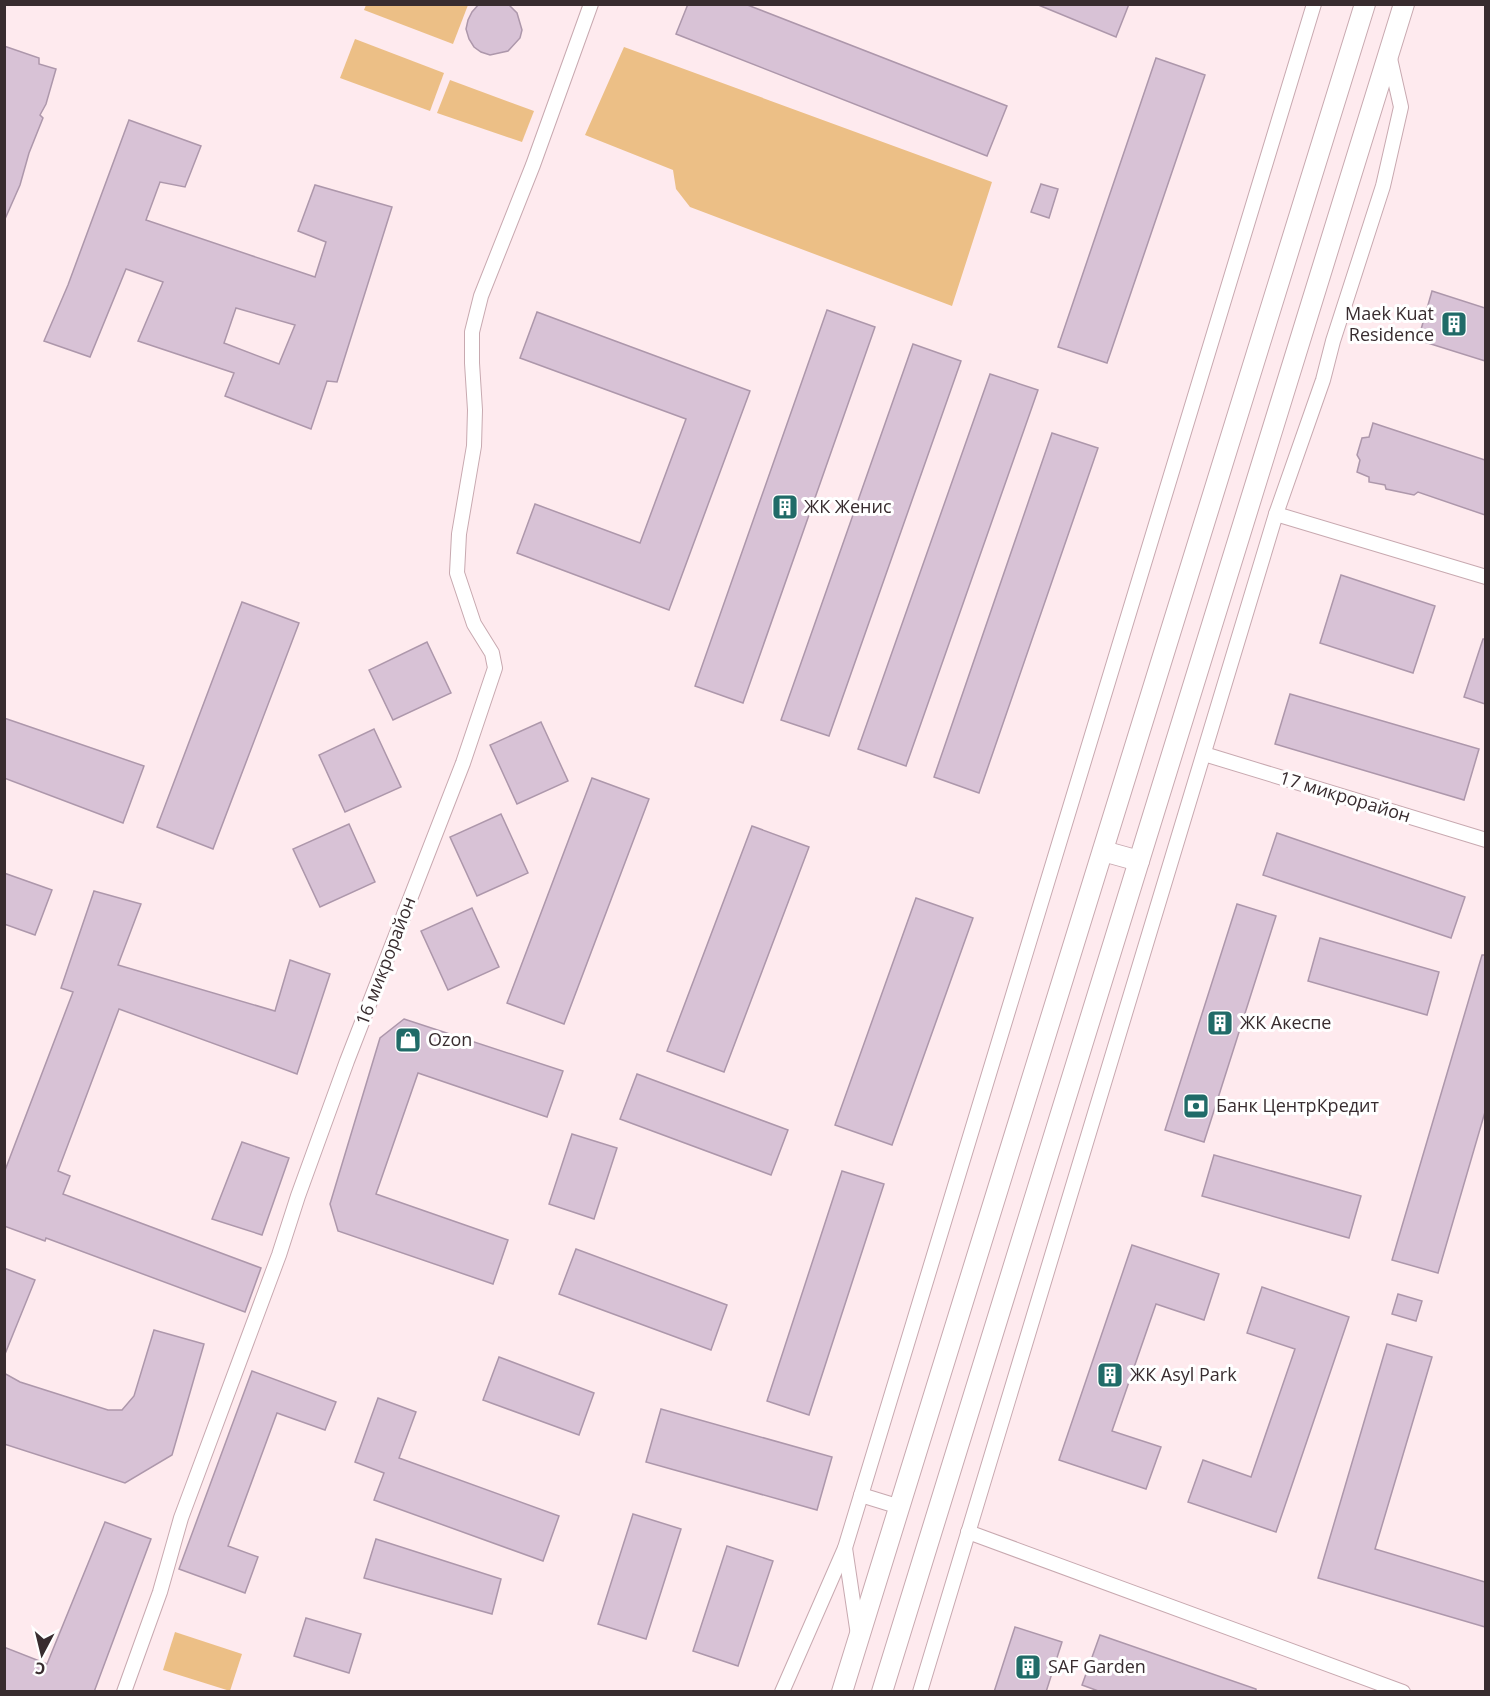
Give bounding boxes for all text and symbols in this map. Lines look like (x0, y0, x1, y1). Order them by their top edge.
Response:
place label: Maek Kuat Residence (1345, 301, 1434, 346)
building icon: Maek Kuat Residence (1439, 309, 1469, 339)
building icon: ЖК Женис (770, 492, 800, 522)
place label: ЖК Женис (804, 494, 892, 518)
street label: 17 микрорайон (1277, 765, 1414, 827)
street label: 16 микрорайон (350, 893, 421, 1028)
building icon: ЖК Акеспе (1205, 1008, 1235, 1038)
place label: ЖК Акеспе (1240, 1010, 1331, 1034)
shop icon: Ozon (393, 1025, 423, 1055)
place label: Ozon (428, 1027, 472, 1051)
bank icon: Банк ЦентрКредит (1181, 1091, 1211, 1121)
place label: Банк ЦентрКредит (1216, 1093, 1380, 1117)
building icon: ЖК Asyl Park (1095, 1360, 1125, 1390)
place label: ЖК Asyl Park (1130, 1362, 1237, 1386)
north arrow (12, 1624, 72, 1684)
building icon: SAF Garden (1013, 1652, 1043, 1682)
place label: SAF Garden (1048, 1654, 1146, 1678)
text: С (34, 1657, 47, 1680)

